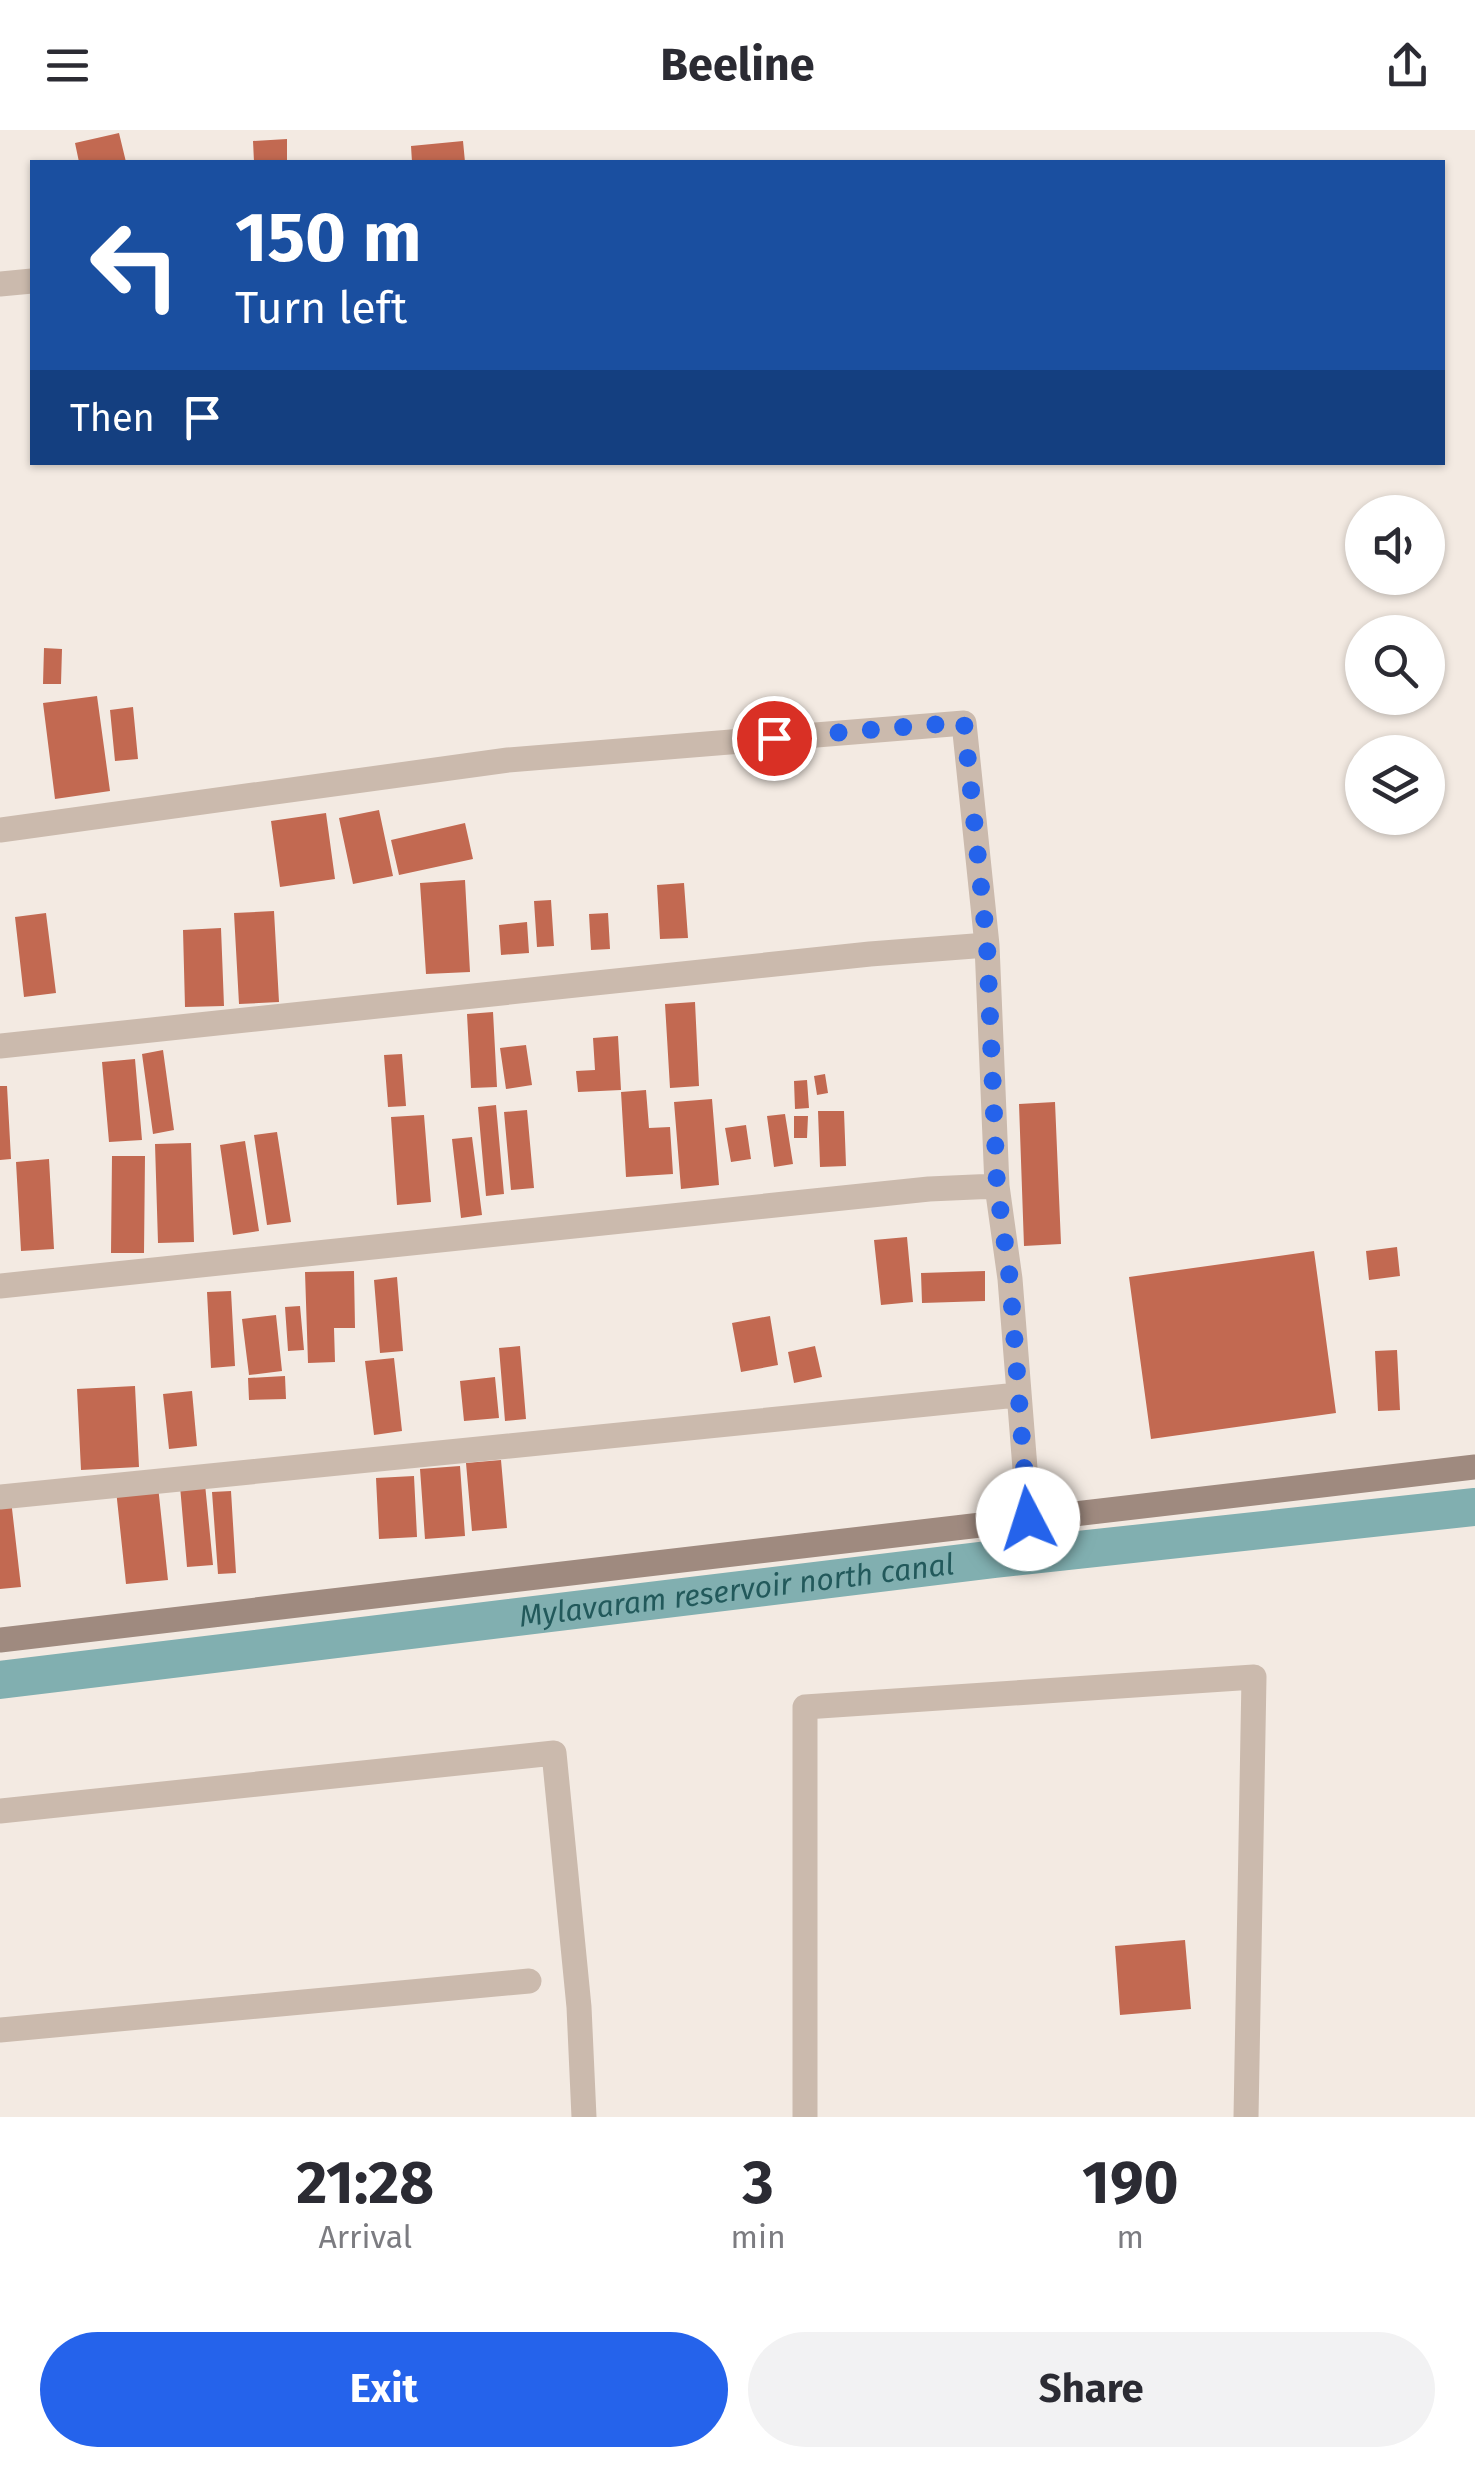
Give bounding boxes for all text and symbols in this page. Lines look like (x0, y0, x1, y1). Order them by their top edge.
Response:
icon: menu (40, 38, 95, 93)
text: Beeline (660, 38, 815, 92)
icon: share (1380, 38, 1435, 93)
text: 150 m (235, 196, 422, 280)
icon: left (70, 200, 200, 330)
text: Turn left (235, 281, 407, 335)
icon: arrive (175, 390, 230, 445)
text: Then (70, 395, 155, 441)
map controls (1345, 495, 1445, 835)
button: sound (1345, 495, 1445, 595)
button: search (1345, 615, 1445, 715)
pin (732, 696, 817, 781)
icon: arrive (747, 711, 802, 766)
button: layers (1345, 735, 1445, 835)
position arrow (976, 1467, 1080, 1571)
water label: Mylavaram reservoir north canal (517, 1546, 956, 1635)
text: 21:28 (296, 2147, 434, 2219)
text: 3 (743, 2147, 774, 2219)
text: 190 (1082, 2147, 1179, 2219)
text: Arrival (318, 2218, 412, 2256)
text: min (731, 2218, 786, 2256)
text: m (1117, 2218, 1144, 2256)
button: Exit (40, 2332, 728, 2447)
button: Share (748, 2332, 1435, 2447)

